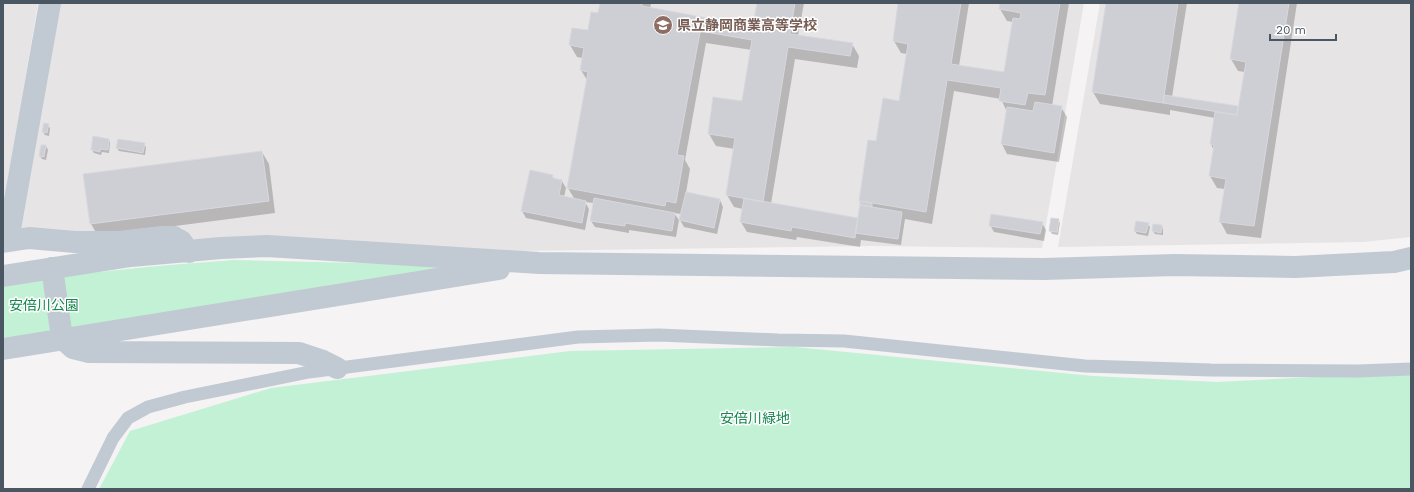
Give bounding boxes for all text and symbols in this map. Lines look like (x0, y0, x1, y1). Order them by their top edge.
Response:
school or university icon: 県立静岡商業高等学校 (652, 14, 674, 36)
scale bar (1270, 16, 1336, 42)
place label: 県立静岡商業高等学校 (677, 17, 817, 33)
text: 20 m (1276, 23, 1306, 37)
park label: 安倍川公園 (9, 297, 79, 313)
park label: 安倍川緑地 (720, 410, 790, 426)

